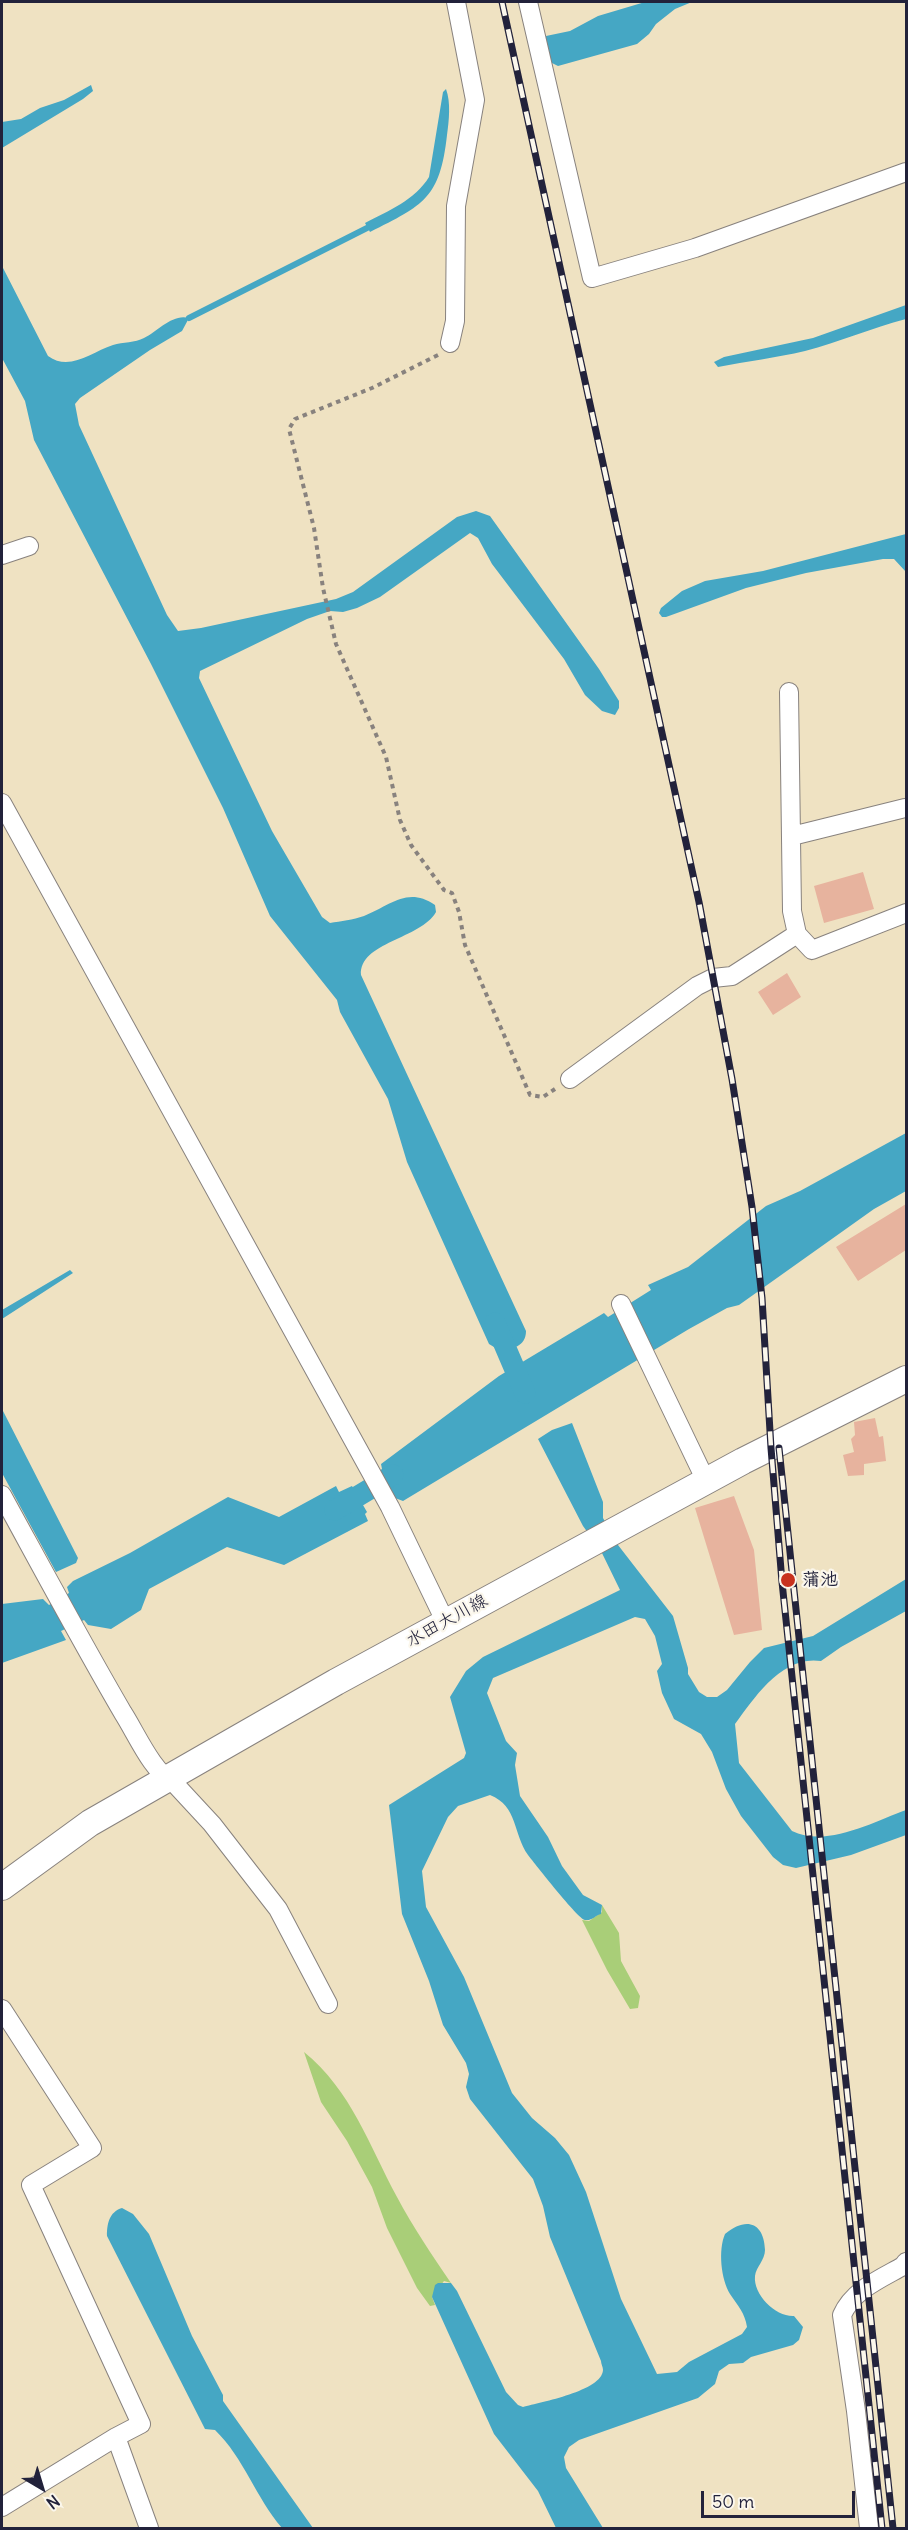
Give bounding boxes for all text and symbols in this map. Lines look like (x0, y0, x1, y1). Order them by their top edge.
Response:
place label: 蒲池 (802, 1569, 838, 1591)
marker: 蒲池 (779, 1571, 797, 1589)
street label: 水田大川線 (402, 1590, 492, 1652)
north arrow (12, 2458, 72, 2518)
scale bar (704, 2479, 858, 2517)
text: 50 m (712, 2490, 754, 2513)
text: N (43, 2491, 64, 2513)

